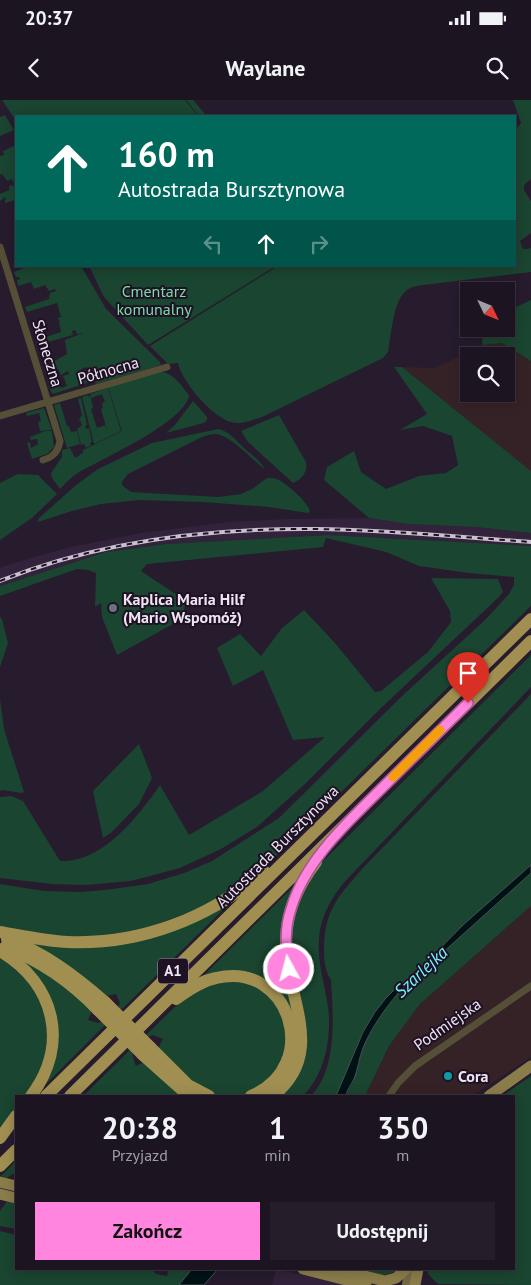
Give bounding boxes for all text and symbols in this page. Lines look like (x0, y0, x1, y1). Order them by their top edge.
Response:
text: 20:37 (25, 6, 73, 30)
icon: back (20, 54, 48, 82)
text: Waylane (226, 54, 305, 82)
icon: search (483, 54, 511, 82)
text: 160 m (118, 131, 215, 177)
icon: ahead (35, 135, 100, 200)
text: Autostrada Bursztynowa (118, 175, 345, 203)
icon: left (199, 230, 227, 258)
icon: ahead (252, 230, 280, 258)
icon: right (305, 230, 333, 258)
park label: Cmentarz komunalny (116, 281, 192, 319)
north arrow (460, 282, 515, 338)
map controls (460, 282, 515, 402)
street label: Słoneczna (28, 317, 68, 389)
button: search (460, 347, 515, 402)
street label: Północna (75, 352, 141, 388)
place label: Kaplica Maria Hilf (Mario Wspomóż) (123, 589, 245, 627)
marker: Kaplica Maria Hilf (Mario Wspomóż) (107, 602, 119, 614)
pin (447, 652, 489, 703)
icon: arrive (454, 659, 482, 687)
street label: Autostrada Bursztynowa (212, 781, 342, 911)
water label: Szarlejka (389, 941, 453, 1002)
position arrow (262, 942, 314, 994)
road number: A1 (158, 958, 188, 984)
street label: Podmiejska (409, 994, 485, 1054)
place label: Cora (458, 1066, 489, 1086)
marker: Cora (442, 1070, 454, 1082)
text: 20:38 (102, 1108, 178, 1147)
text: 1 (269, 1108, 286, 1147)
text: 350 (377, 1108, 428, 1147)
text: Przyjazd (112, 1145, 168, 1165)
text: min (265, 1145, 291, 1165)
text: m (396, 1145, 409, 1165)
button: Zakończ (35, 1202, 260, 1260)
button: Udostępnij (270, 1202, 495, 1260)

